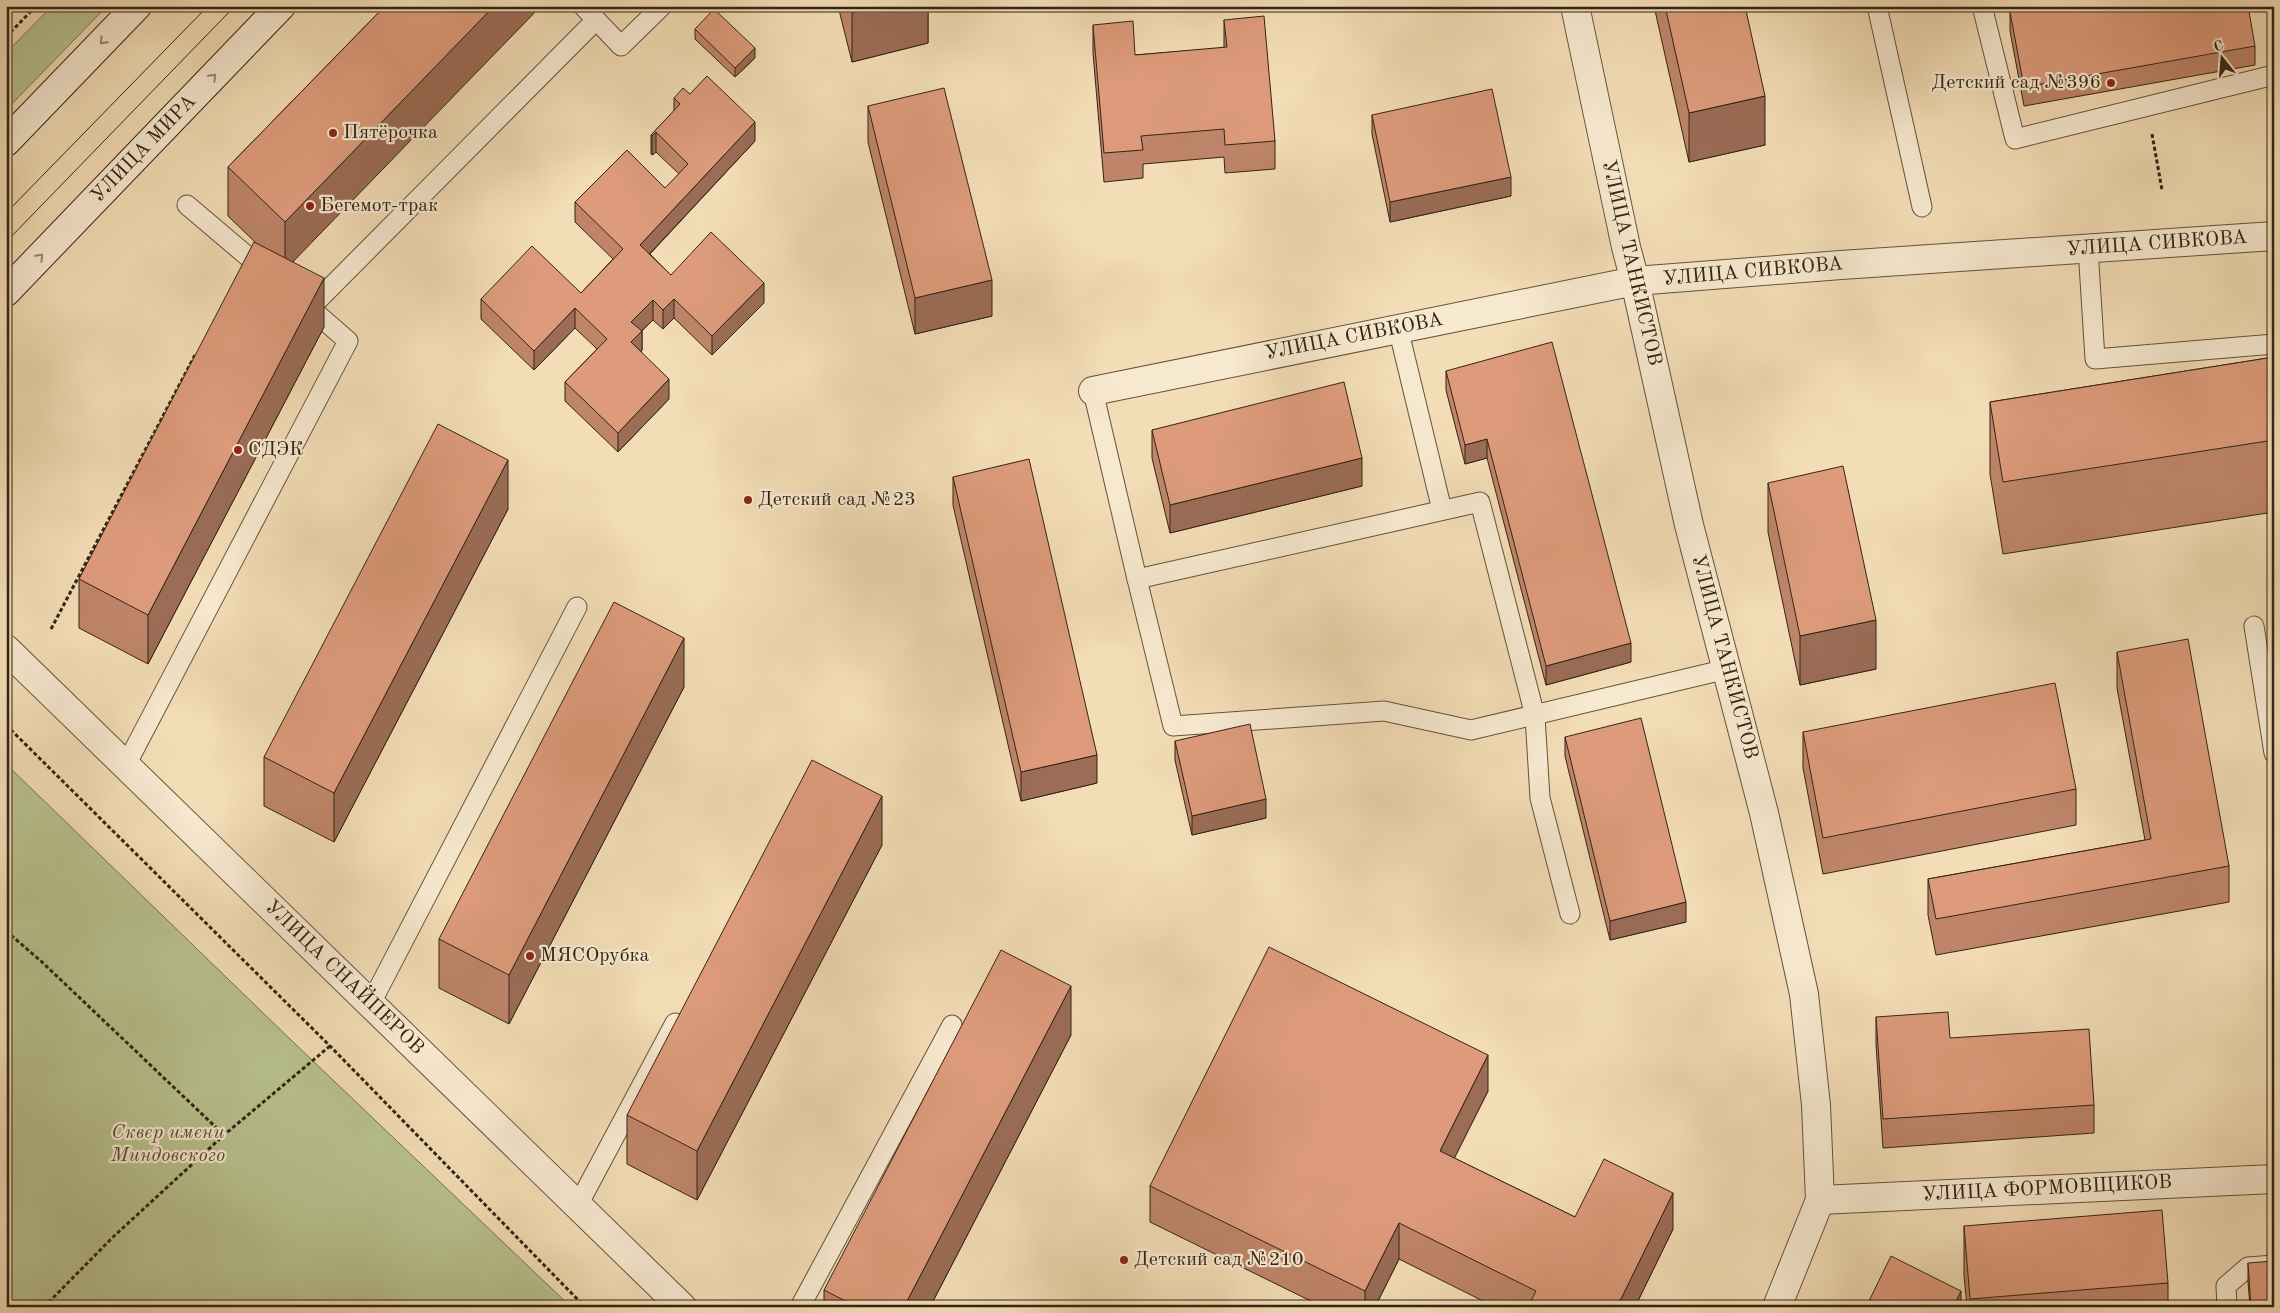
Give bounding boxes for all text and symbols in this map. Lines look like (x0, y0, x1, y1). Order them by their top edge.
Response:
north arrow (2198, 32, 2248, 82)
one-way arrow (100, 36, 109, 45)
text: С (2212, 38, 2225, 55)
place label: Детский сад №396 (1932, 73, 2101, 93)
one-way arrow (207, 74, 216, 83)
marker: Детский сад №396 (2105, 77, 2117, 89)
street label: УЛИЦА МИРА (88, 91, 200, 207)
place label: Пятёрочка (343, 123, 438, 143)
marker: Пятёрочка (327, 127, 339, 139)
street label: УЛИЦА ТАНКИСТОВ (1598, 158, 1664, 368)
place label: Бегемот-трак (320, 196, 438, 216)
marker: Бегемот-трак (304, 200, 316, 212)
street label: УЛИЦА СИВКОВА (2066, 228, 2248, 260)
one-way arrow (34, 254, 43, 263)
street label: УЛИЦА СИВКОВА (1662, 254, 1844, 290)
street label: УЛИЦА СИВКОВА (1263, 310, 1445, 364)
place label: СДЭК (248, 440, 304, 460)
marker: СДЭК (232, 444, 244, 456)
place label: Детский сад №23 (758, 490, 916, 510)
marker: Детский сад №23 (742, 494, 754, 506)
street label: УЛИЦА ТАНКИСТОВ (1687, 553, 1761, 761)
street label: УЛИЦА СНАЙПЕРОВ (261, 895, 429, 1059)
place label: МЯСОрубка (540, 946, 650, 966)
marker: МЯСОрубка (524, 950, 536, 962)
park label: Сквер имени Миндовского (110, 1123, 225, 1166)
street label: УЛИЦА ФОРМОВЩИКОВ (1921, 1172, 2173, 1206)
place label: Детский сад №210 (1134, 1250, 1303, 1270)
marker: Детский сад №210 (1118, 1254, 1130, 1266)

